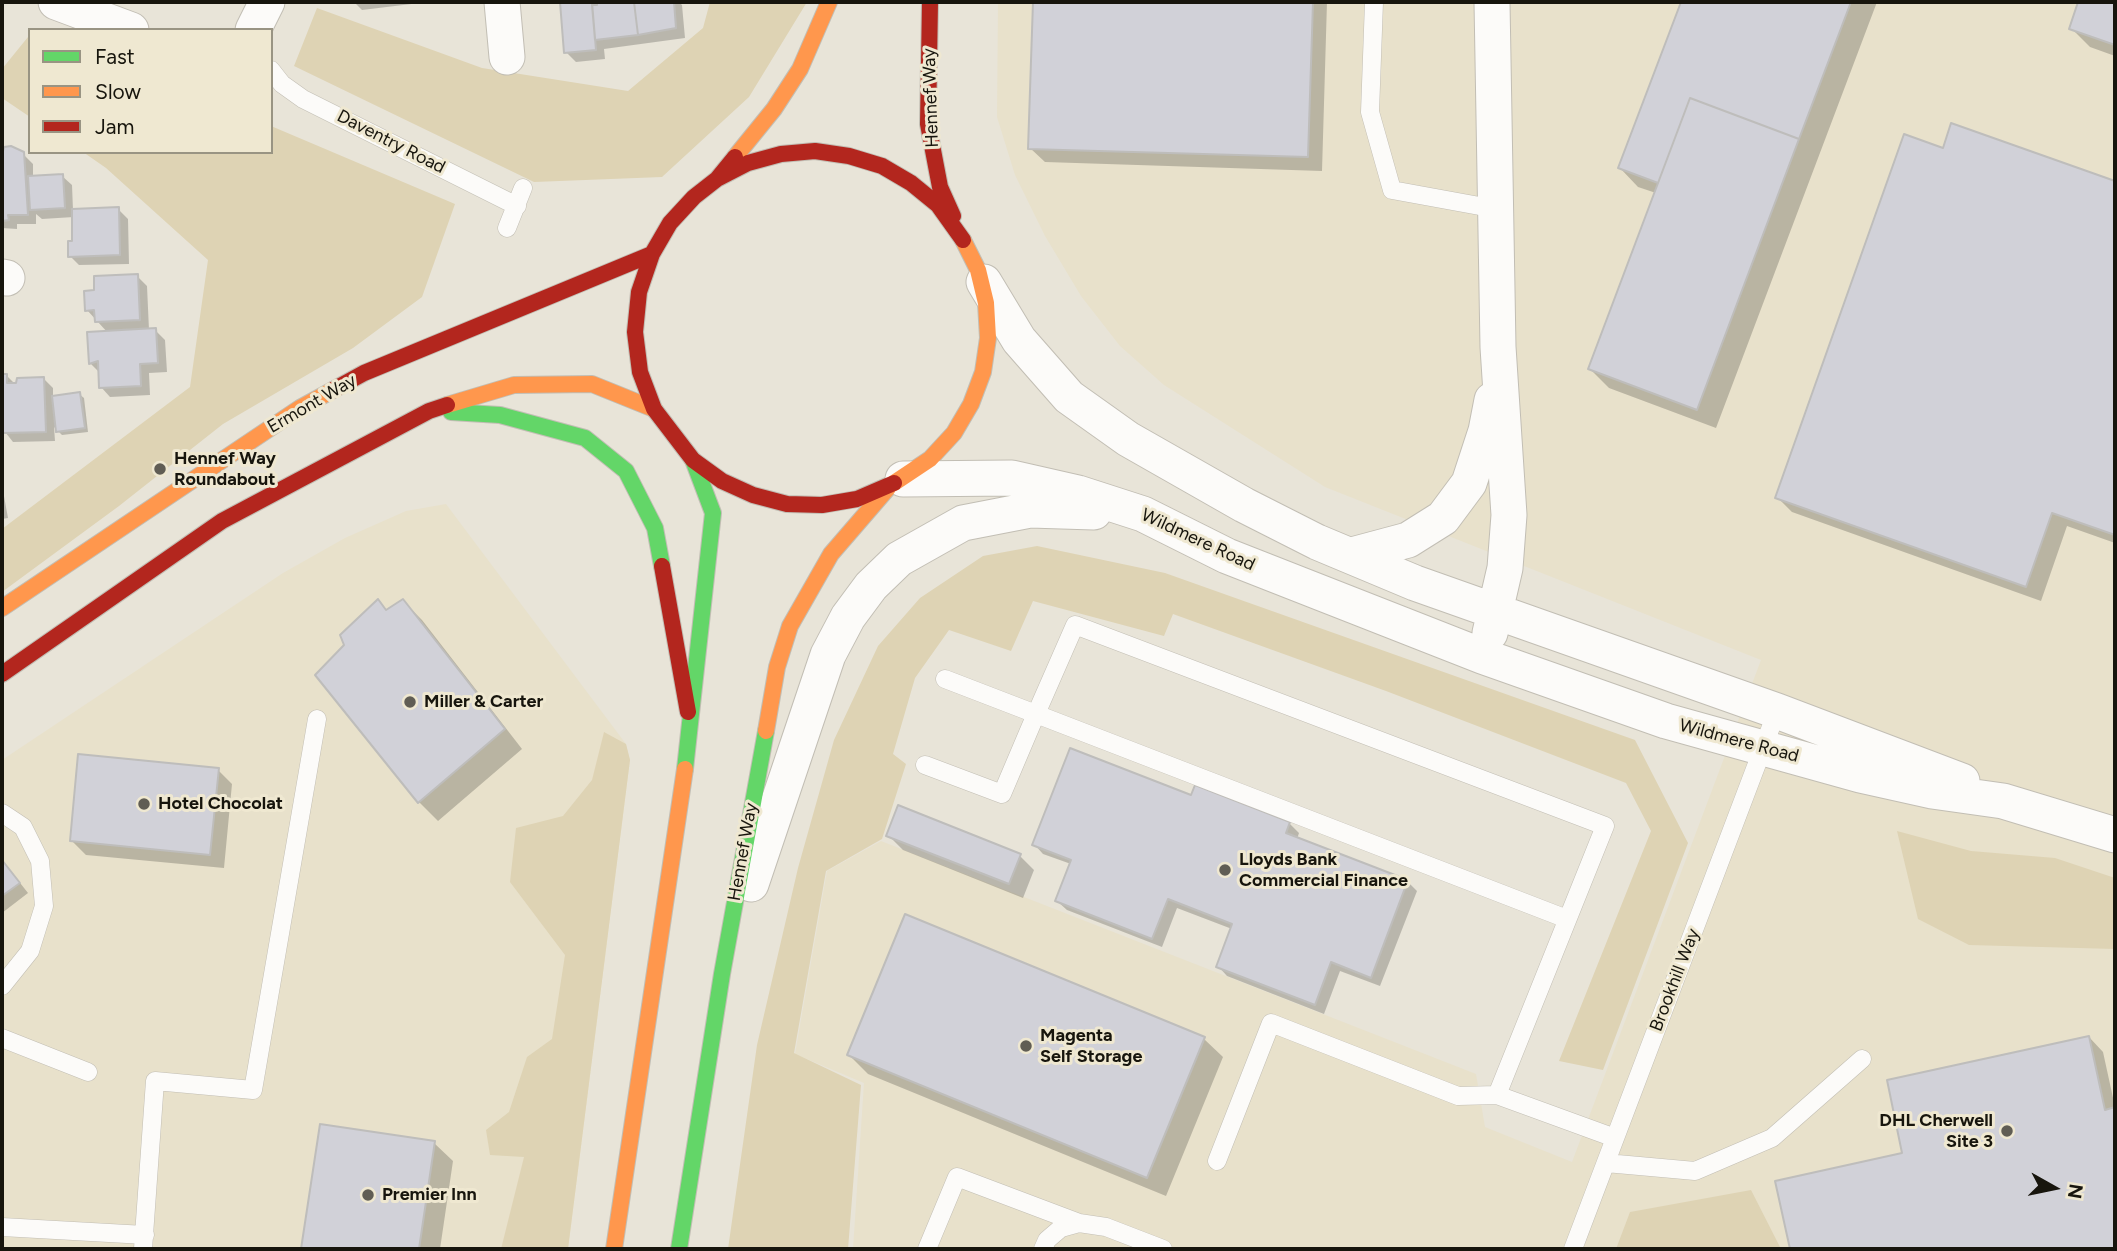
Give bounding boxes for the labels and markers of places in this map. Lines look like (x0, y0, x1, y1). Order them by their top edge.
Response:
place label: Hennef Way Roundabout (174, 448, 276, 490)
marker: Hennef Way Roundabout (152, 461, 168, 477)
place label: Miller & Carter (424, 691, 543, 713)
marker: Miller & Carter (402, 694, 418, 710)
place label: Hotel Chocolat (158, 793, 283, 815)
marker: Hotel Chocolat (136, 796, 152, 812)
place label: Lloyds Bank Commercial Finance (1239, 849, 1408, 892)
marker: Lloyds Bank Commercial Finance (1217, 862, 1233, 878)
place label: Magenta Self Storage (1040, 1025, 1142, 1068)
marker: Magenta Self Storage (1018, 1038, 1034, 1054)
place label: DHL Cherwell Site 3 (1879, 1110, 1993, 1152)
marker: DHL Cherwell Site 3 (1999, 1123, 2015, 1139)
place label: Premier Inn (382, 1184, 477, 1206)
marker: Premier Inn (360, 1187, 376, 1203)

